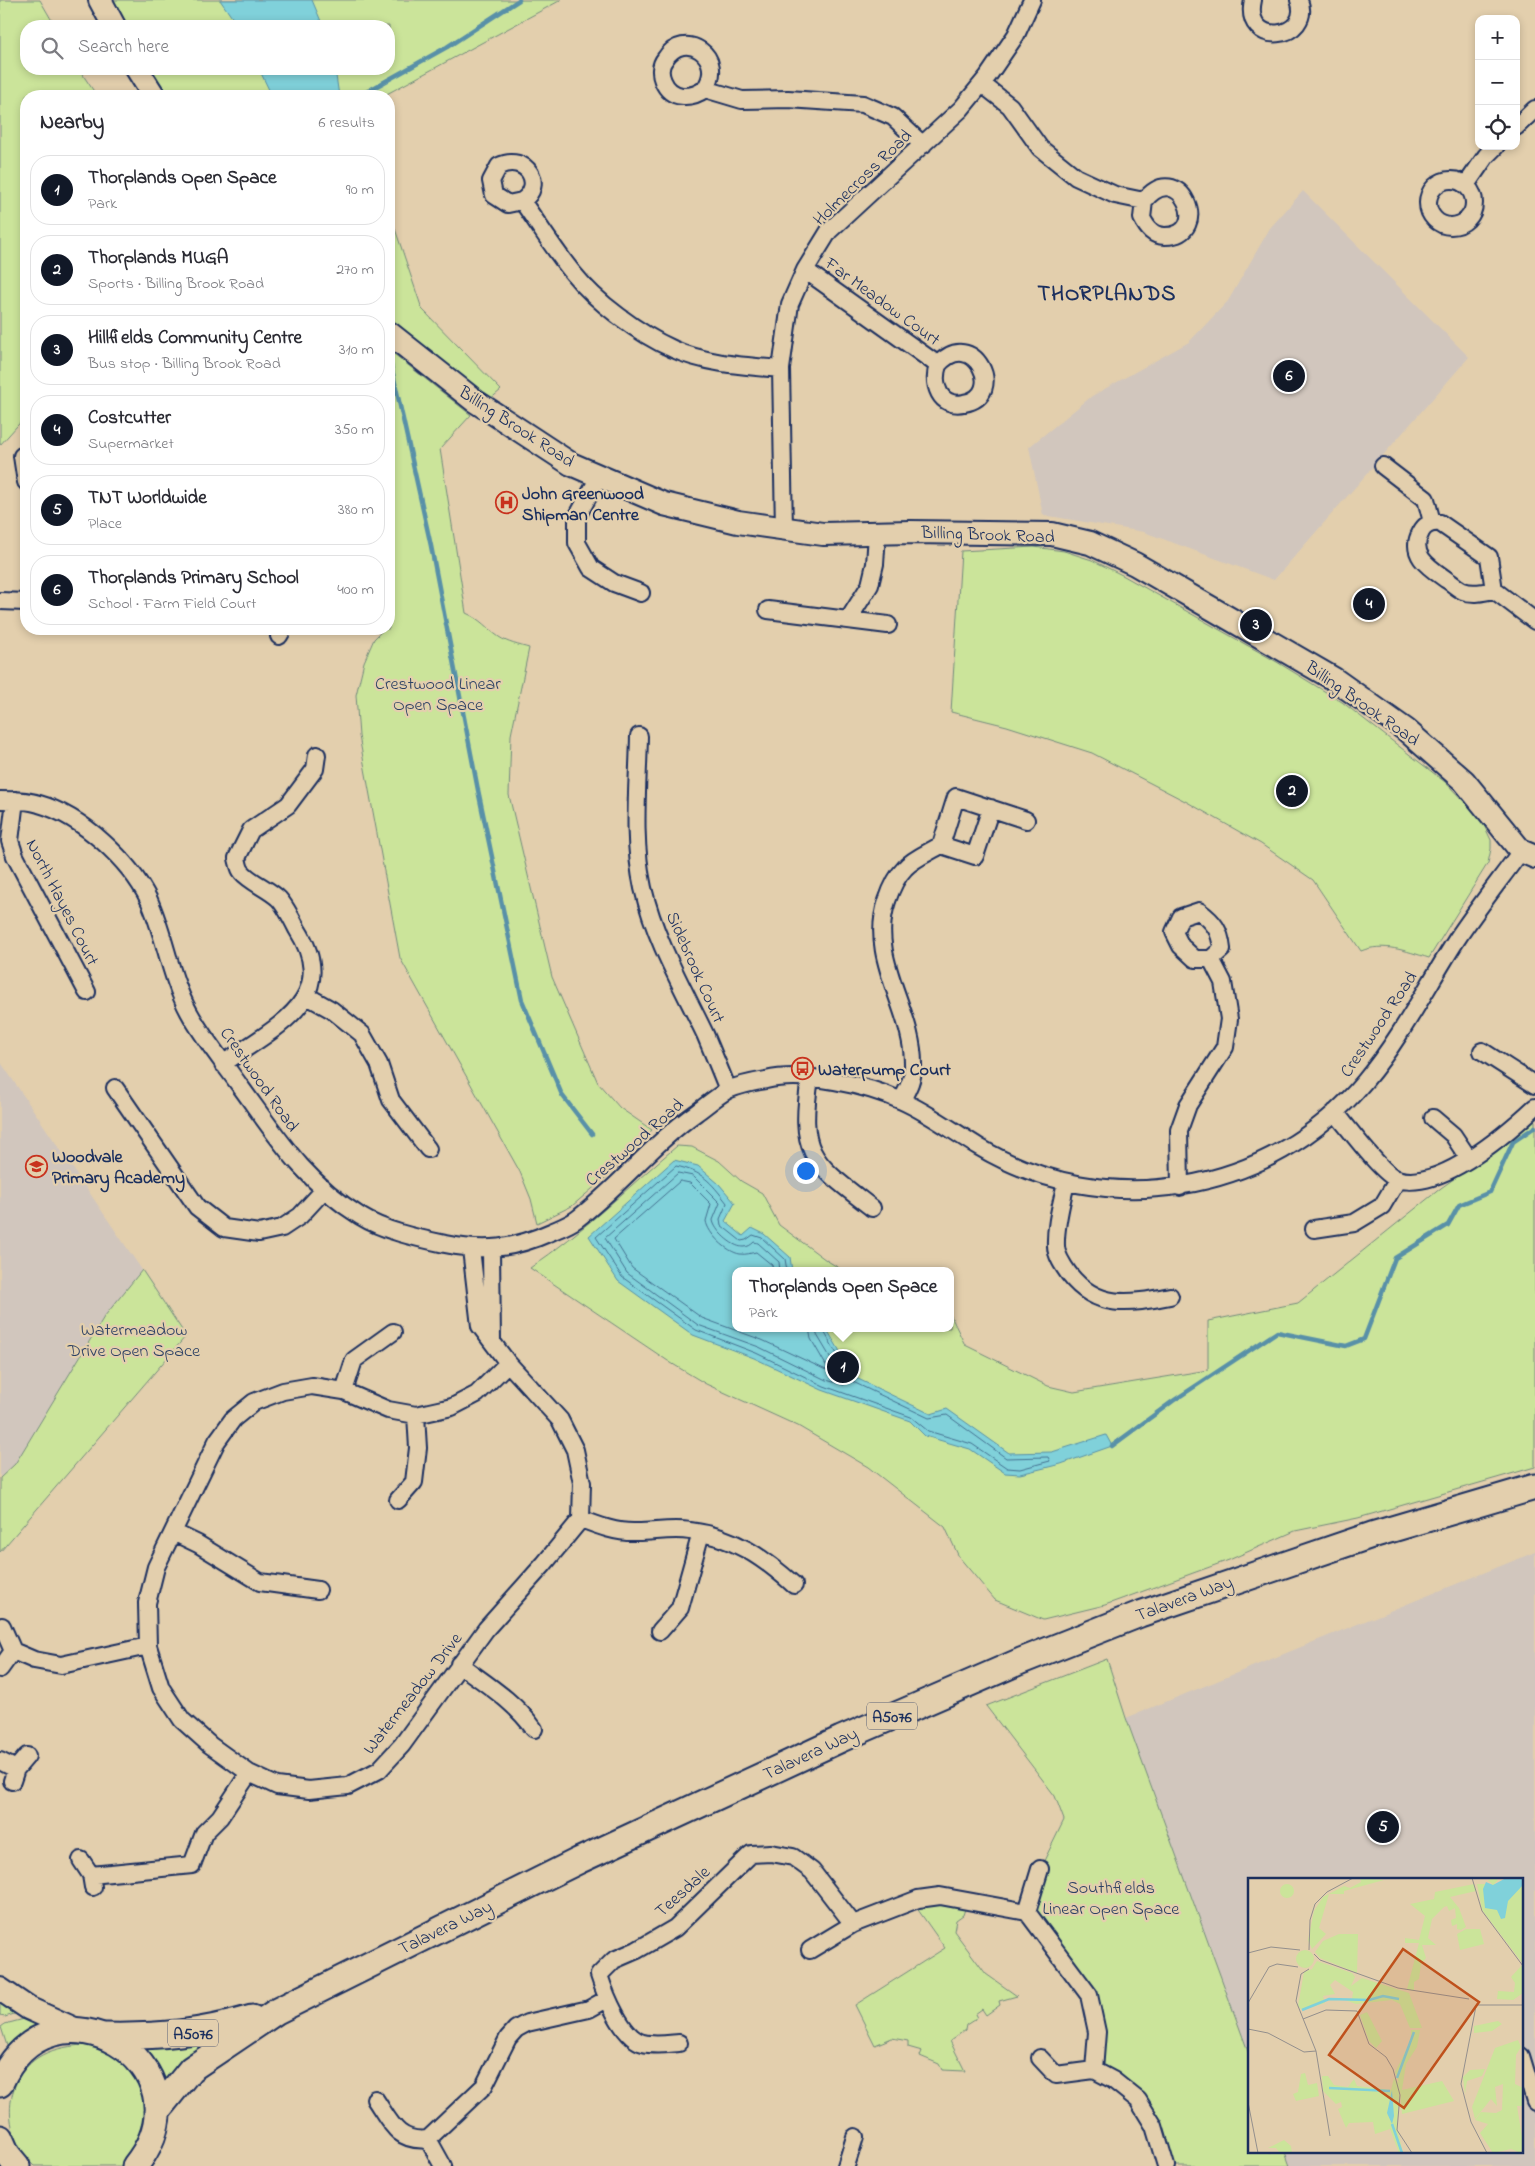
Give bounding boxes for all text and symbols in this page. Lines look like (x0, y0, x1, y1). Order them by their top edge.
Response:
map controls (1475, 15, 1520, 150)
button: + (1475, 15, 1520, 60)
search box (20, 20, 395, 75)
icon: search (38, 34, 66, 62)
text: Search here (78, 34, 169, 61)
button: − (1475, 60, 1520, 105)
button: locate (1475, 105, 1520, 150)
text: Nearby (40, 108, 104, 138)
text: 6 results (318, 111, 375, 135)
street label: Holmecross Road (808, 124, 919, 233)
text: Thorplands Open Space (88, 165, 277, 192)
text: 1 (54, 178, 60, 202)
text: 90 m (346, 178, 374, 202)
text: Park (88, 192, 117, 216)
text: Thorplands MUGA (88, 245, 229, 272)
street label: Far Meadow Court (818, 251, 945, 353)
text: 2 (53, 258, 61, 282)
text: 270 m (336, 258, 374, 282)
text: Sports · Billing Brook Road (88, 272, 264, 296)
district label: THORPLANDS (1038, 279, 1176, 311)
text: Hillfields Community Centre (88, 325, 302, 352)
text: 3 (54, 338, 60, 362)
text: 310 m (339, 338, 374, 362)
text: Bus stop · Billing Brook Road (88, 352, 281, 376)
pin: 6 (1273, 357, 1305, 395)
street label: Billing Brook Road (451, 380, 579, 476)
text: Costcutter (88, 405, 171, 432)
text: 4 (54, 418, 60, 442)
text: 350 m (335, 418, 374, 442)
text: Supermarket (88, 432, 174, 456)
place label: John Greenwood Shipman Centre (522, 482, 645, 529)
text: TNT Worldwide (88, 485, 207, 512)
hospital icon: John Greenwood Shipman Centre (494, 491, 518, 515)
text: 5 (52, 498, 62, 522)
text: 380 m (338, 498, 374, 522)
text: Place (88, 512, 122, 536)
street label: Billing Brook Road (920, 521, 1055, 552)
text: Thorplands Primary School (88, 565, 299, 592)
text: 6 (53, 578, 61, 602)
text: 400 m (337, 578, 374, 602)
pin: 4 (1353, 585, 1385, 623)
text: School · Farm Field Court (88, 592, 256, 616)
pin: 3 (1240, 606, 1272, 644)
street label: Billing Brook Road (1298, 655, 1424, 754)
park label: Crestwood Linear Open Space (375, 672, 501, 719)
pin: 2 (1276, 772, 1308, 810)
street label: North Hayes Court (18, 835, 104, 971)
street label: Sidebrook Court (658, 908, 730, 1028)
street label: Crestwood Road (1335, 967, 1425, 1083)
street label: Crestwood Road (212, 1022, 304, 1138)
bus stop icon: Waterpump Court (790, 1057, 814, 1081)
place label: Waterpump Court (818, 1058, 952, 1084)
street label: Crestwood Road (580, 1093, 690, 1194)
place label: Woodvale Primary Academy (52, 1145, 185, 1193)
school or university icon: Woodvale Primary Academy (24, 1154, 48, 1178)
your location (793, 1158, 819, 1184)
popup (732, 1267, 954, 1332)
text: Thorplands Open Space (749, 1274, 937, 1301)
text: Park (749, 1301, 778, 1325)
park label: Watermeadow Drive Open Space (67, 1318, 201, 1365)
pin: 1 (827, 1348, 859, 1386)
street label: Talavera Way (1132, 1570, 1237, 1630)
street label: Watermeadow Drive (358, 1627, 470, 1761)
road number: A5076 (867, 1702, 917, 1730)
street label: Talavera Way (759, 1722, 862, 1788)
pin: 5 (1367, 1808, 1399, 1846)
street label: Teesdale (650, 1860, 717, 1924)
park label: Southfields Linear Open Space (1043, 1876, 1180, 1923)
inset map (1248, 1878, 1522, 2154)
street label: Talavera Way (394, 1895, 497, 1963)
road number: A5076 (168, 2020, 218, 2046)

